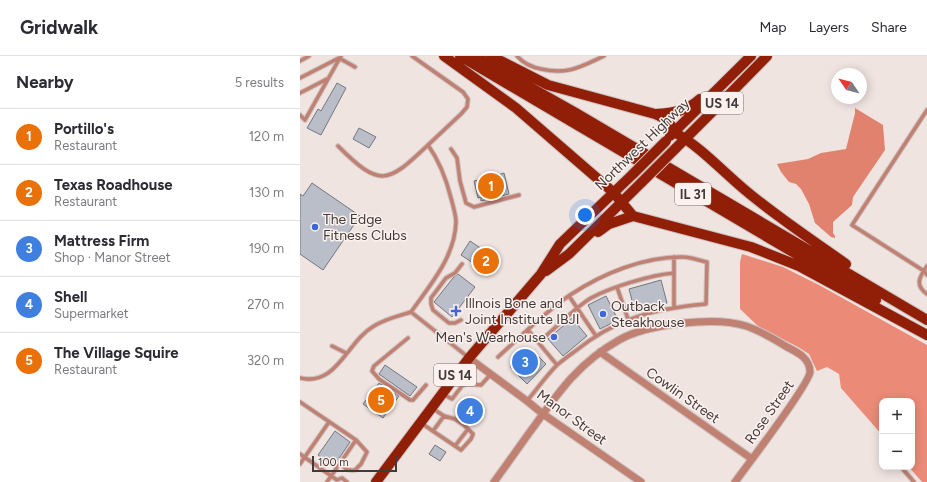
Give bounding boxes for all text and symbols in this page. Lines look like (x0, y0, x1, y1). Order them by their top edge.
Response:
text: Gridwalk (20, 16, 98, 39)
text: Map (759, 19, 787, 36)
text: Layers (809, 19, 849, 36)
text: Share (871, 19, 907, 36)
north arrow (831, 68, 867, 104)
text: Nearby (16, 72, 74, 92)
text: 5 results (235, 75, 284, 90)
road number: US 14 (701, 92, 743, 114)
street label: Northwest Highway (591, 94, 694, 194)
text: Portillo's (54, 120, 114, 138)
text: 1 (26, 129, 32, 144)
text: 120 m (249, 129, 284, 144)
text: Restaurant (54, 138, 117, 153)
pin: 1 (478, 171, 504, 201)
text: Texas Roadhouse (54, 176, 173, 194)
road number: IL 31 (675, 183, 711, 205)
text: 2 (25, 185, 33, 200)
text: 130 m (249, 185, 284, 200)
text: Restaurant (54, 194, 117, 209)
your location (575, 205, 595, 225)
place label: The Edge Fitness Clubs (323, 211, 407, 244)
marker: The Edge Fitness Clubs (310, 222, 320, 232)
text: Mattress Firm (54, 232, 149, 250)
text: 3 (25, 241, 33, 256)
text: 190 m (249, 241, 284, 256)
pin: 2 (473, 246, 499, 276)
text: Shop · Manor Street (54, 250, 171, 265)
text: Shell (54, 288, 87, 306)
place label: Illnois Bone and Joint Institute IBJI (465, 295, 580, 328)
text: 4 (25, 297, 33, 312)
text: 270 m (247, 297, 284, 312)
place label: Outback Steakhouse (611, 298, 685, 331)
marker: Illnois Bone and Joint Institute IBJI (450, 305, 462, 317)
text: Supermarket (54, 306, 129, 321)
marker: Outback Steakhouse (598, 309, 608, 319)
place label: Men's Wearhouse (436, 329, 546, 346)
marker: Men's Wearhouse (549, 332, 559, 342)
text: The Village Squire (54, 344, 179, 362)
pin: 3 (512, 347, 538, 377)
text: 5 (25, 353, 33, 368)
text: 320 m (247, 353, 284, 368)
text: Restaurant (54, 362, 117, 377)
road number: US 14 (434, 364, 476, 386)
street label: Cowlin Street (643, 364, 723, 427)
street label: Rose Street (741, 377, 798, 447)
pin: 5 (368, 385, 394, 415)
street label: Manor Street (533, 386, 610, 448)
pin: 4 (457, 396, 483, 426)
map controls (879, 398, 915, 470)
button: + (879, 398, 915, 434)
button: − (879, 434, 915, 470)
scale bar (312, 454, 397, 473)
text: 100 m (318, 456, 349, 469)

